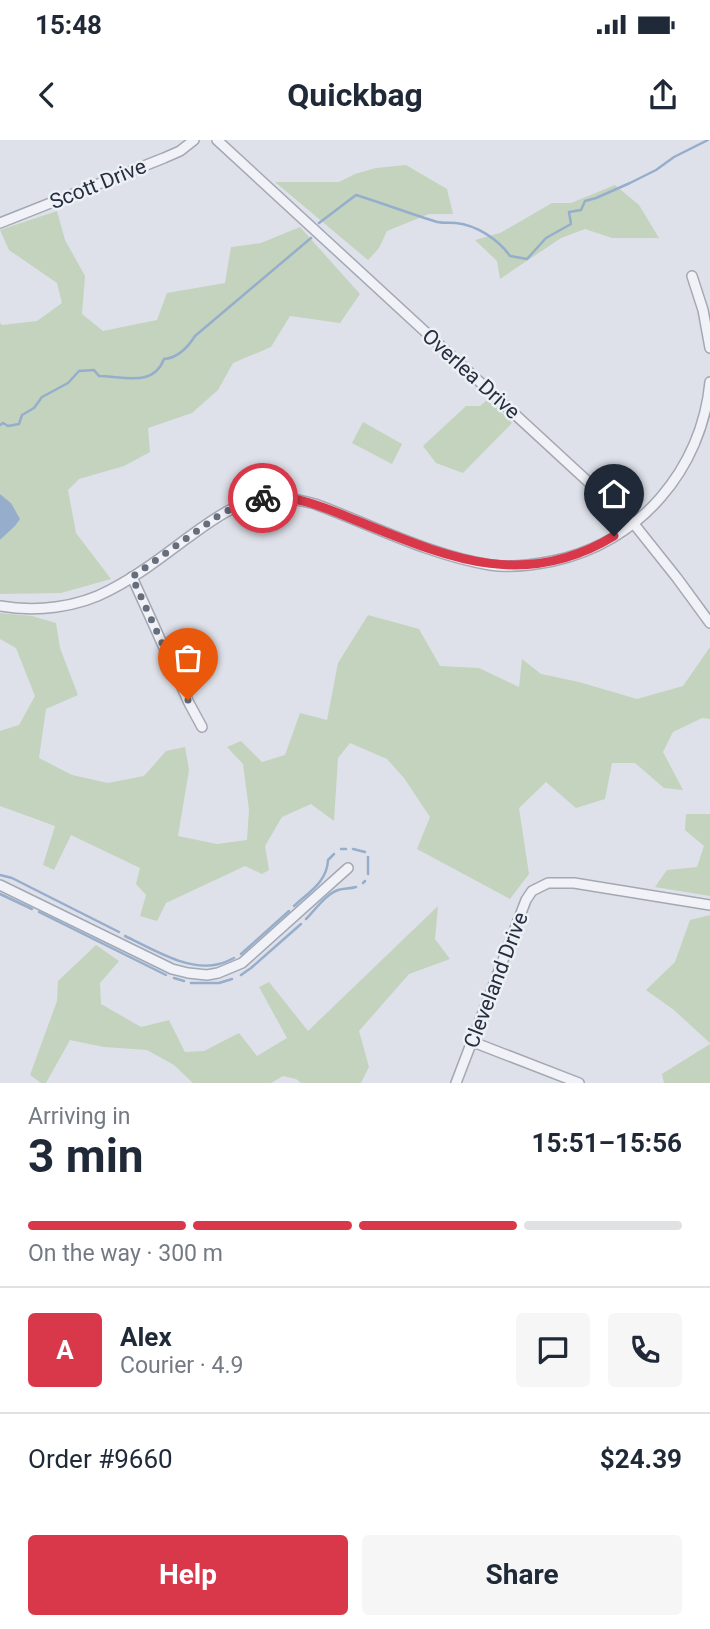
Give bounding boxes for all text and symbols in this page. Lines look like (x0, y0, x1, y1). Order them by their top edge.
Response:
text: 15:48 (35, 10, 102, 40)
icon: back (28, 76, 66, 114)
text: Quickbag (287, 76, 423, 114)
icon: share (644, 76, 682, 114)
street label: Scott Drive (46, 154, 150, 214)
street label: Overlea Drive (417, 324, 525, 424)
courier (228, 463, 298, 533)
pin (584, 464, 644, 536)
icon: home (595, 475, 633, 513)
icon: bike (244, 479, 282, 517)
pin (158, 628, 218, 700)
icon: bag (169, 639, 207, 677)
street label: Cleveland Drive (459, 909, 533, 1051)
text: Arriving in (28, 1103, 131, 1130)
text: 15:51–15:56 (532, 1128, 682, 1158)
text: 3 min (28, 1129, 144, 1183)
text: On the way · 300 m (28, 1240, 223, 1267)
button: chat (516, 1313, 590, 1387)
button: phone (608, 1313, 682, 1387)
text: Alex (120, 1322, 172, 1352)
text: A (56, 1335, 74, 1365)
text: Courier · 4.9 (120, 1352, 243, 1379)
text: Order #9660 (28, 1444, 173, 1474)
text: $24.39 (600, 1444, 682, 1474)
button: Help (28, 1535, 348, 1615)
button: Share (362, 1535, 682, 1615)

